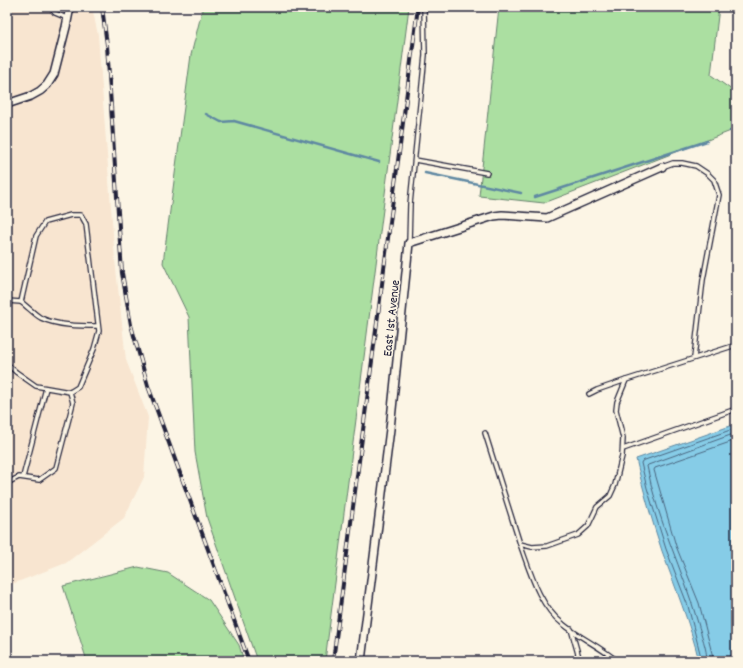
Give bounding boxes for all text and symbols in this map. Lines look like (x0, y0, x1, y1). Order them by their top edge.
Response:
street label: East 1st Avenue (379, 279, 406, 358)

